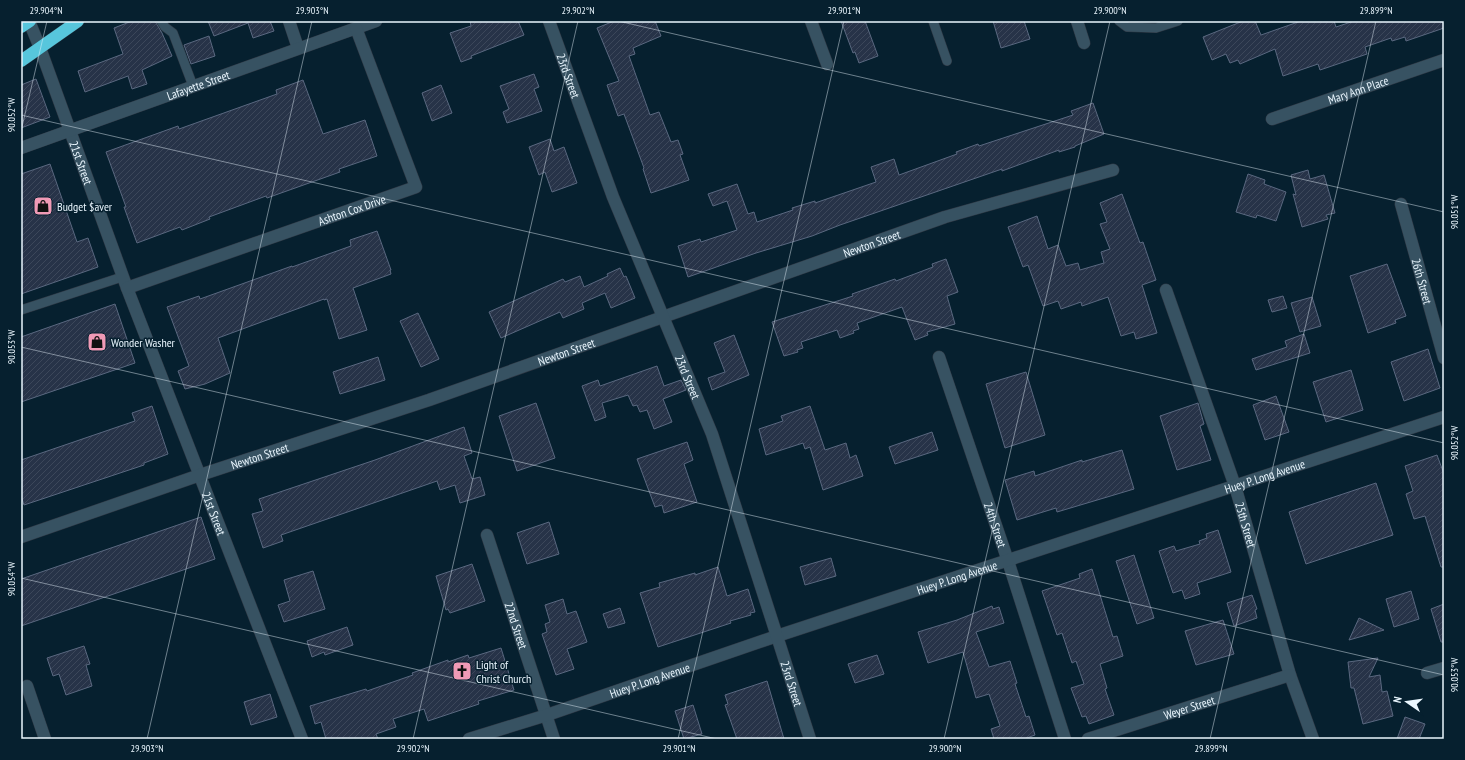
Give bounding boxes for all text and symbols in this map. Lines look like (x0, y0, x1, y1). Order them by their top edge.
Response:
text: 29.904°N (29, 4, 63, 17)
text: 29.903°N (295, 4, 329, 17)
text: 29.902°N (561, 4, 595, 17)
text: 29.901°N (827, 4, 861, 17)
text: 29.900°N (1093, 4, 1127, 17)
text: 29.899°N (1359, 4, 1393, 17)
street label: 23rd Street (554, 51, 584, 101)
street label: Lafayette Street (164, 66, 232, 103)
street label: Mary Ann Place (1326, 72, 1390, 107)
text: 90.052°W (5, 98, 18, 132)
street label: 21st Street (67, 139, 97, 187)
street label: Ashton Cox Drive (316, 191, 387, 228)
shop icon: Budget $aver (32, 195, 54, 217)
text: 90.051°W (1448, 195, 1461, 229)
place label: Budget $aver (57, 199, 113, 214)
street label: Newton Street (841, 226, 903, 260)
street label: 26th Street (1409, 256, 1436, 306)
text: 90.053°W (5, 330, 18, 364)
shop icon: Wonder Washer (86, 331, 108, 353)
street label: Newton Street (536, 334, 597, 368)
place label: Wonder Washer (111, 335, 176, 350)
street label: 23rd Street (672, 352, 704, 402)
text: 90.052°W (1448, 426, 1461, 460)
street label: Newton Street (229, 439, 291, 472)
street label: Huey P. Long Avenue (1222, 456, 1307, 496)
street label: 21st Street (199, 489, 230, 538)
street label: 24th Street (981, 500, 1011, 550)
street label: 25th Street (1232, 500, 1260, 550)
street label: Huey P. Long Avenue (915, 557, 999, 597)
text: 90.054°W (5, 562, 18, 596)
street label: 22nd Street (502, 600, 532, 651)
place label: Light of Christ Church (476, 657, 531, 686)
text: 90.053°W (1448, 658, 1461, 692)
street label: Huey P. Long Avenue (607, 659, 692, 701)
street label: 23rd Street (778, 659, 807, 709)
church icon: Light of Christ Church (451, 660, 473, 682)
north arrow (1387, 682, 1427, 722)
street label: Weyer Street (1162, 692, 1217, 722)
text: N (1390, 695, 1405, 704)
text: 29.903°N (130, 742, 164, 755)
text: 29.902°N (396, 742, 430, 755)
text: 29.901°N (662, 742, 696, 755)
text: 29.900°N (928, 742, 962, 755)
text: 29.899°N (1194, 742, 1228, 755)

